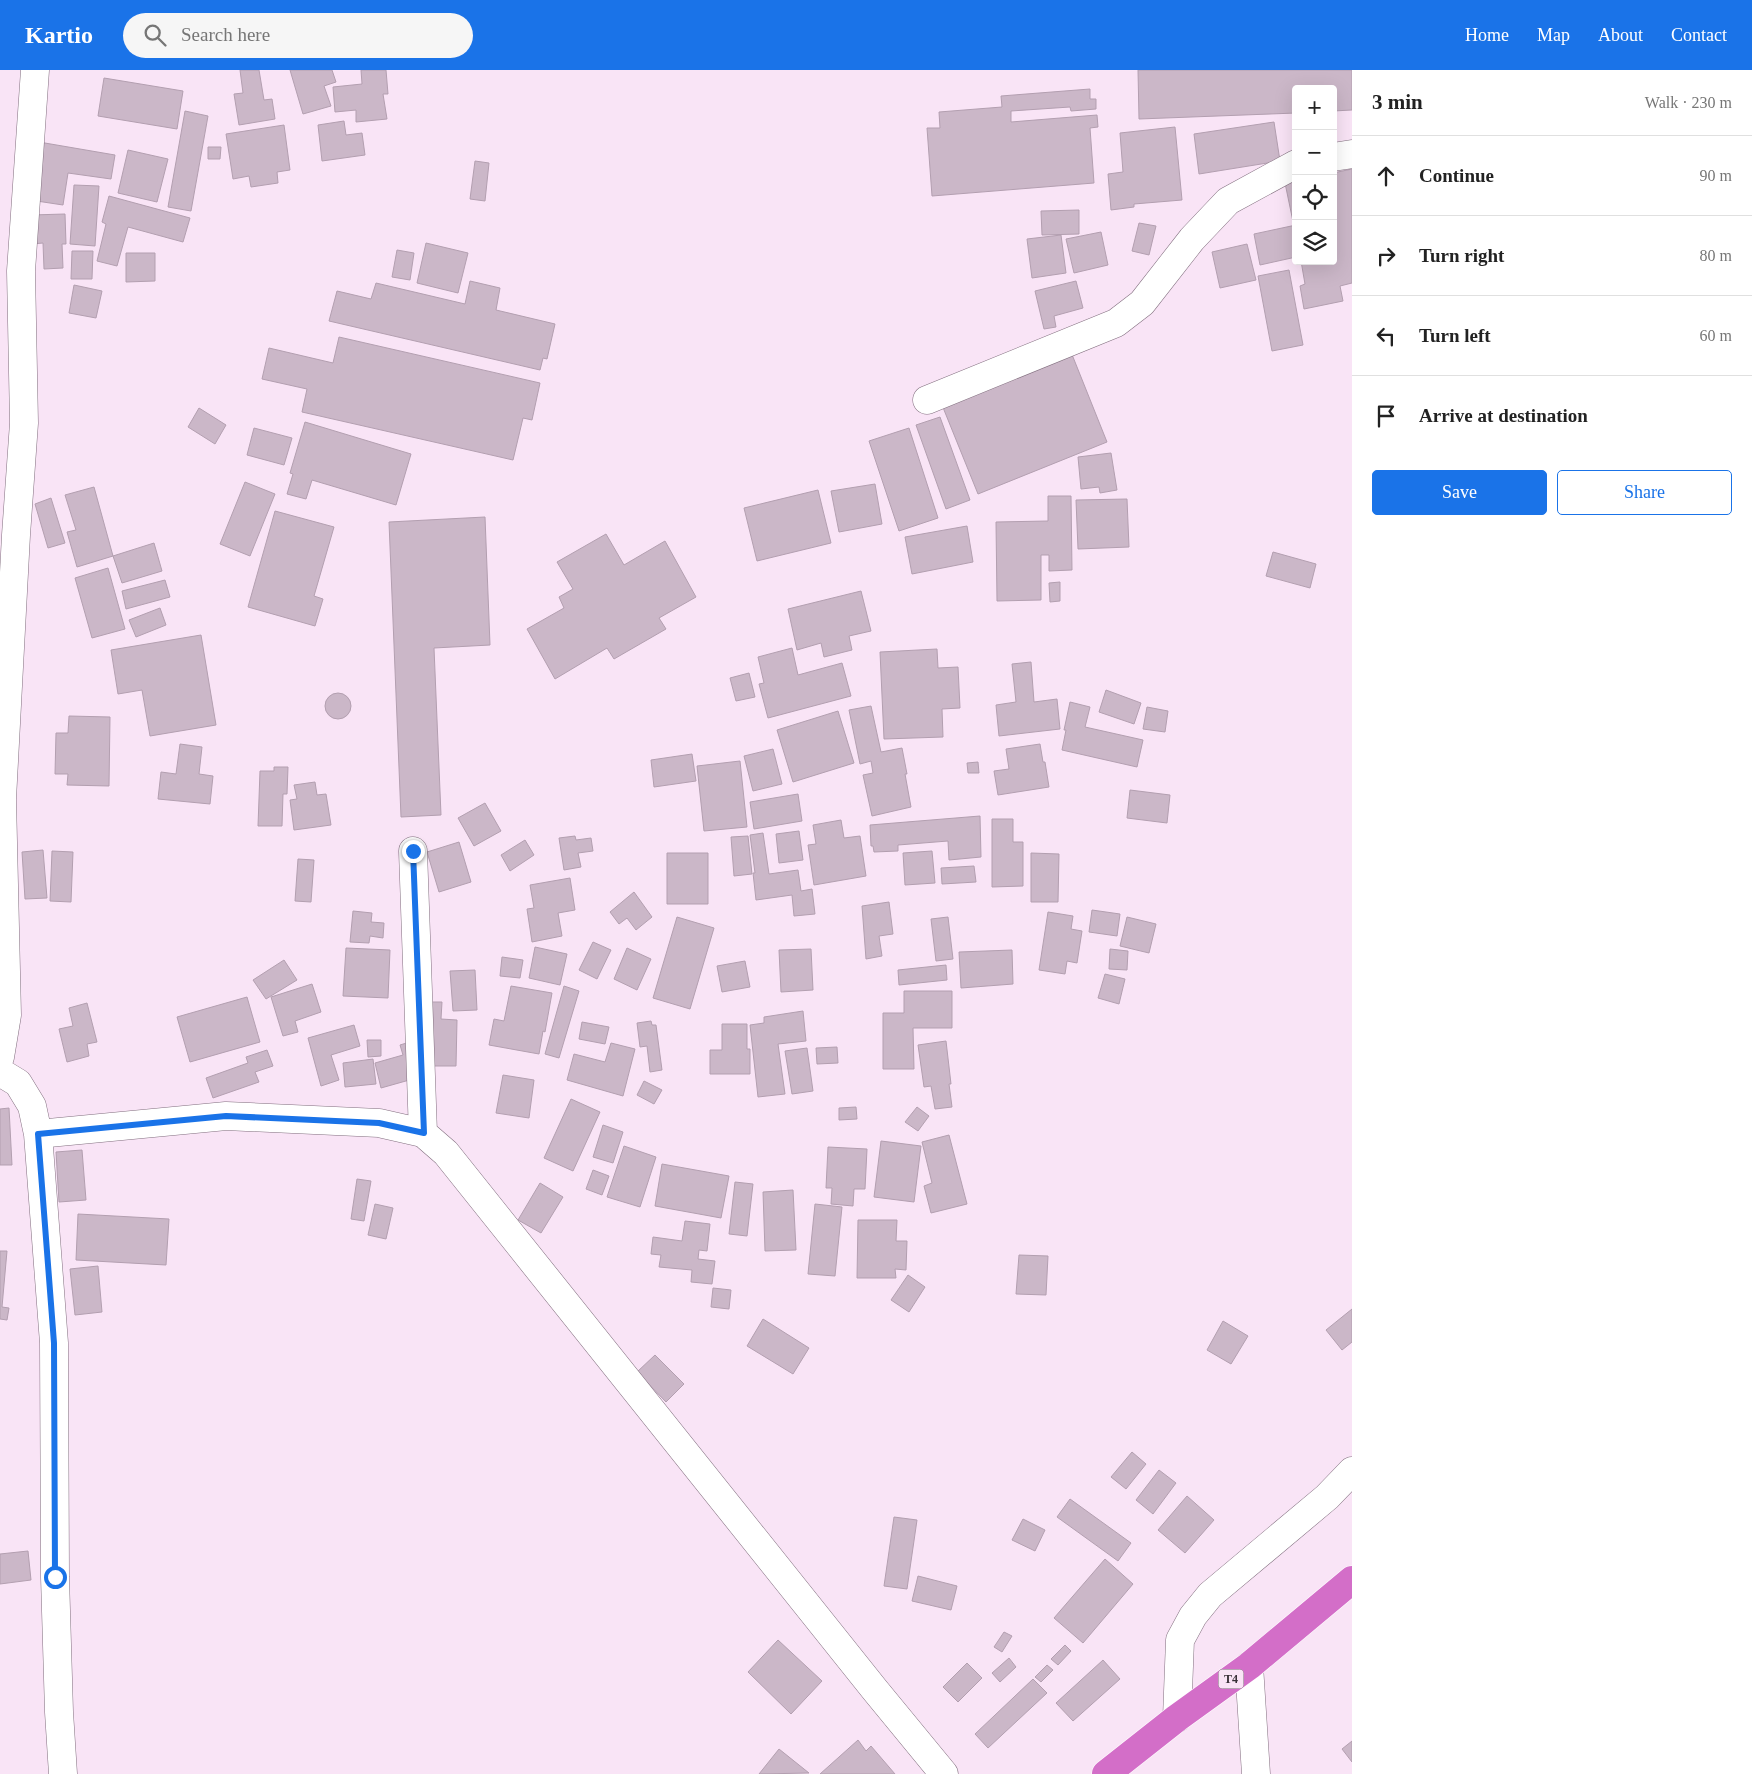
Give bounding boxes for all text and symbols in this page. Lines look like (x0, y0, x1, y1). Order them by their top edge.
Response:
search box (123, 13, 473, 58)
icon: search (141, 21, 169, 49)
text: Kartio (25, 22, 93, 48)
text: Search here (181, 24, 270, 45)
text: Home (1465, 25, 1509, 45)
text: Map (1537, 25, 1570, 45)
text: About (1598, 25, 1643, 45)
text: Contact (1671, 25, 1727, 45)
map controls (1292, 85, 1337, 265)
button: + (1292, 85, 1337, 130)
text: 3 min (1372, 90, 1423, 114)
text: Walk · 230 m (1645, 94, 1732, 111)
button: − (1292, 130, 1337, 175)
icon: ahead (1372, 162, 1400, 190)
text: Continue (1419, 165, 1494, 186)
text: 90 m (1700, 167, 1732, 184)
button: locate (1292, 175, 1337, 220)
button: layers (1292, 220, 1337, 265)
icon: right (1372, 242, 1400, 270)
text: Turn right (1419, 245, 1504, 266)
text: 80 m (1700, 247, 1732, 264)
icon: left (1372, 322, 1400, 350)
text: Turn left (1419, 325, 1491, 346)
text: 60 m (1700, 327, 1732, 344)
icon: arrive (1372, 402, 1400, 430)
text: Arrive at destination (1419, 405, 1588, 426)
button: Save (1372, 470, 1547, 515)
button: Share (1557, 470, 1732, 515)
route end (402, 840, 425, 863)
route start (44, 1566, 67, 1589)
road number: T4 (1218, 1670, 1244, 1688)

